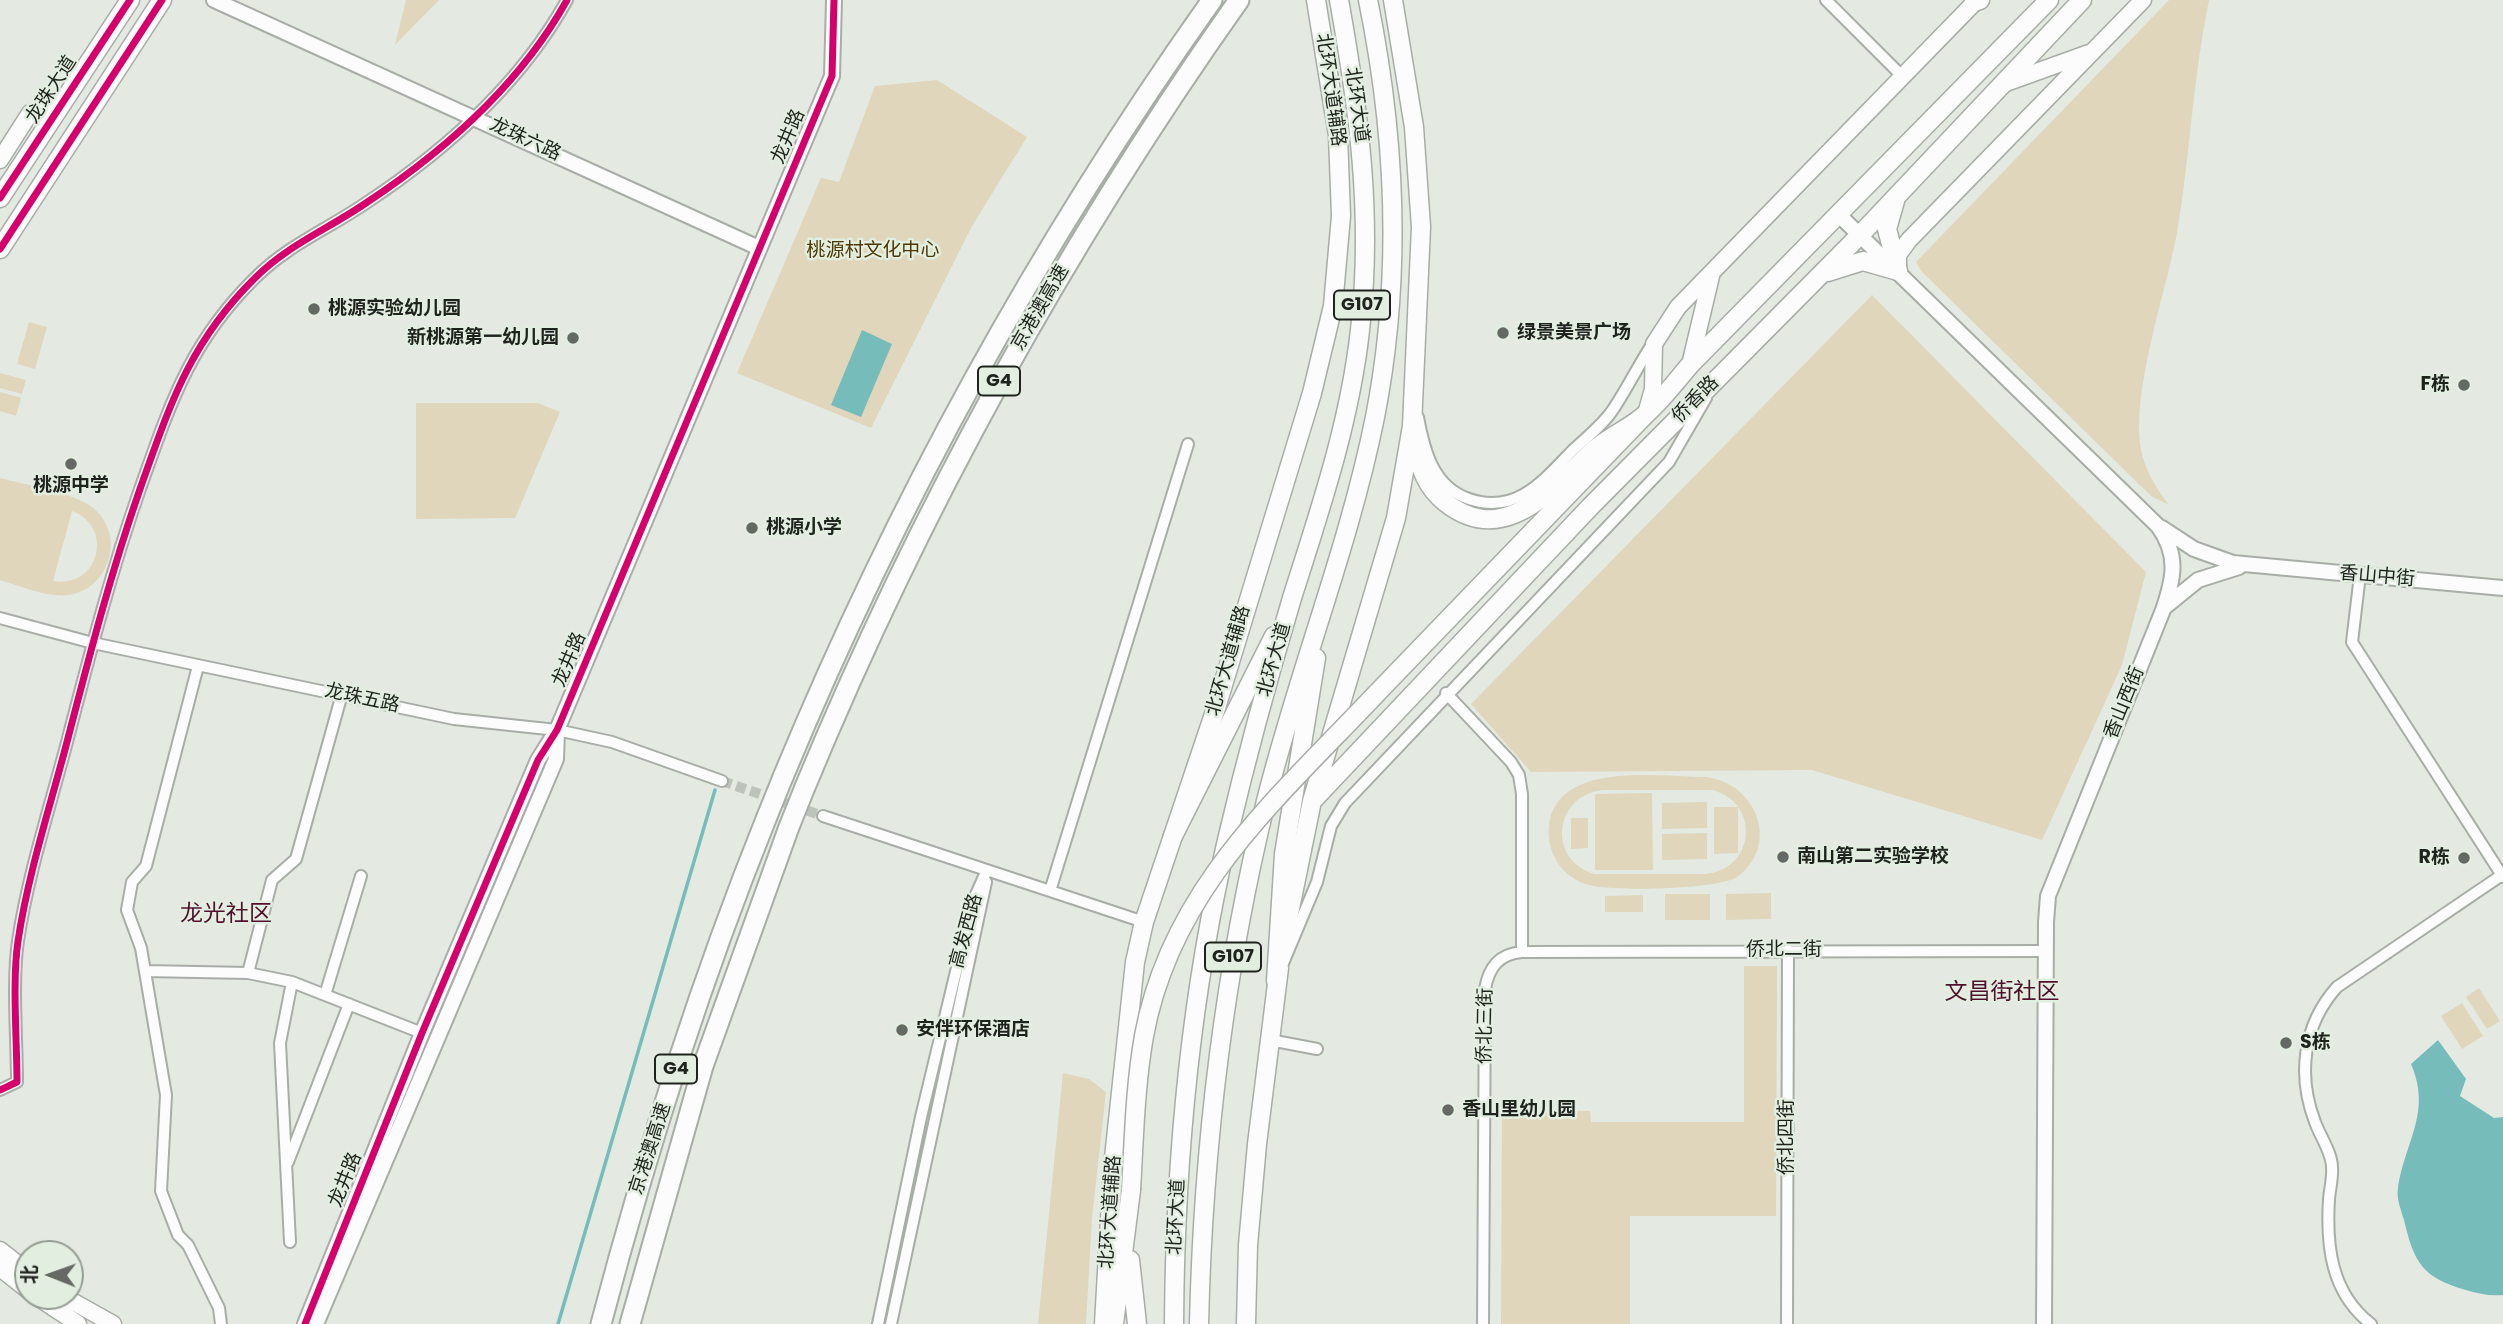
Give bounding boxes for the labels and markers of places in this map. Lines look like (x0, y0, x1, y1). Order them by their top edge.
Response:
place label: 桃源实验幼儿园 (328, 298, 461, 320)
marker: 桃源实验幼儿园 (306, 301, 322, 317)
place label: 绿景美景广场 (1517, 322, 1631, 344)
marker: 绿景美景广场 (1495, 325, 1511, 341)
place label: 新桃源第一幼儿园 (407, 327, 559, 349)
marker: 新桃源第一幼儿园 (565, 330, 581, 346)
place label: F栋 (2421, 374, 2450, 396)
marker: F栋 (2456, 377, 2472, 393)
marker: 桃源中学 (63, 456, 79, 472)
place label: 桃源中学 (33, 475, 109, 497)
place label: 桃源小学 (766, 517, 842, 539)
marker: 桃源小学 (744, 520, 760, 536)
place label: 南山第二实验学校 (1797, 846, 1949, 868)
place label: R栋 (2419, 847, 2450, 869)
marker: 南山第二实验学校 (1775, 849, 1791, 865)
marker: R栋 (2456, 850, 2472, 866)
place label: 安伴环保酒店 (916, 1019, 1030, 1041)
marker: 安伴环保酒店 (894, 1022, 910, 1038)
place label: S栋 (2300, 1032, 2331, 1054)
marker: S栋 (2278, 1035, 2294, 1051)
place label: 香山里幼儿园 (1462, 1099, 1576, 1121)
marker: 香山里幼儿园 (1440, 1102, 1456, 1118)

